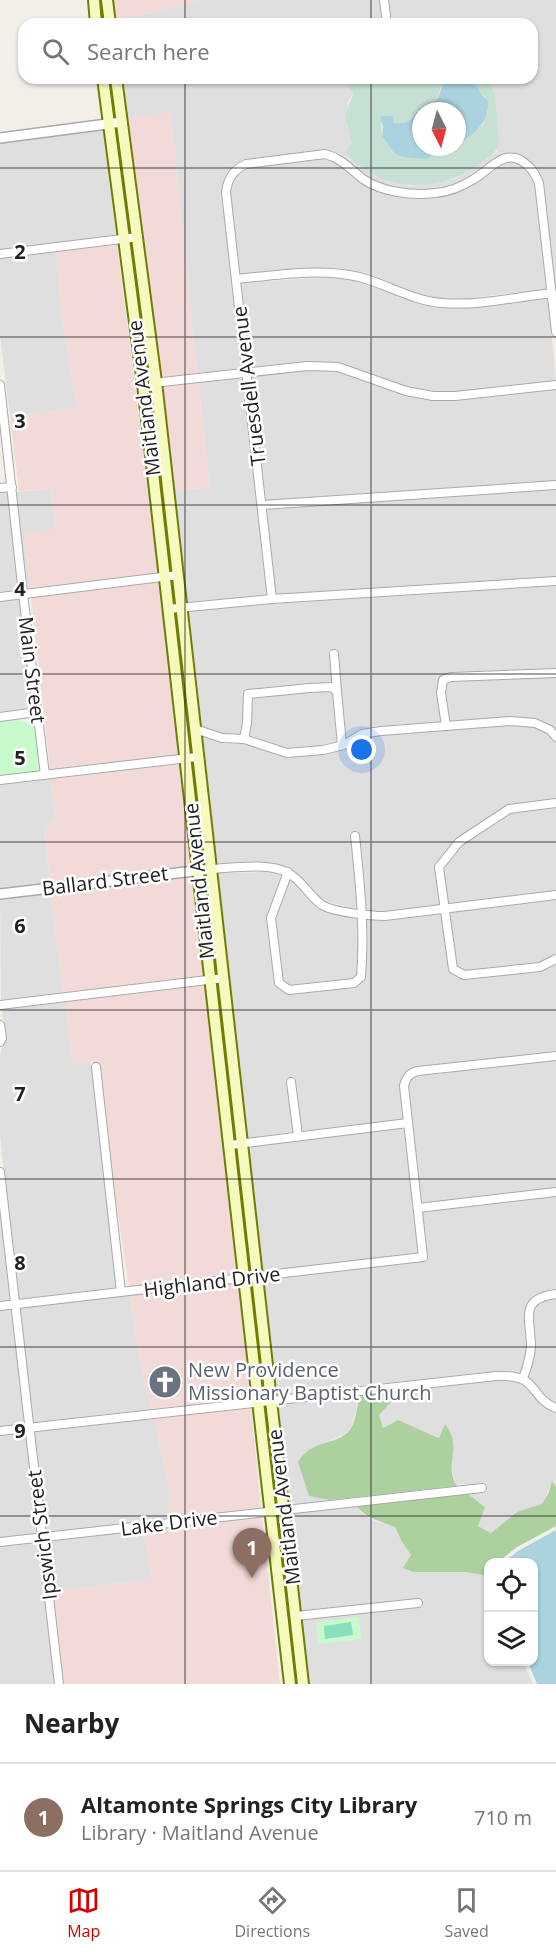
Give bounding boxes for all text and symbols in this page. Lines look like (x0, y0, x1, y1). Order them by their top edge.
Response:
search box (18, 18, 538, 84)
icon: search (39, 35, 72, 68)
text: Search here (87, 36, 210, 66)
north arrow (412, 102, 466, 156)
text: 2 (14, 238, 26, 265)
street label: Truesdell Avenue (225, 305, 272, 467)
street label: Maitland Avenue (121, 319, 166, 478)
text: 3 (14, 407, 26, 434)
text: 4 (14, 575, 26, 602)
street label: Main Street (13, 615, 52, 725)
your location (347, 735, 376, 764)
text: 5 (14, 744, 26, 771)
street label: Maitland Avenue (177, 802, 220, 960)
street label: Ballard Street (40, 859, 169, 902)
text: 6 (14, 912, 26, 939)
text: 7 (14, 1080, 26, 1107)
text: 8 (14, 1249, 26, 1276)
street label: Highland Drive (142, 1260, 282, 1303)
place label: New Providence Missionary Baptist Church (188, 1356, 431, 1406)
church icon: New Providence Missionary Baptist Church (147, 1364, 183, 1400)
text: 9 (14, 1417, 26, 1444)
street label: Maitland Avenue (261, 1428, 306, 1587)
street label: Ipswich Street (20, 1468, 63, 1602)
street label: Lake Drive (119, 1503, 219, 1542)
pin: 1 (232, 1528, 272, 1578)
map controls (484, 1558, 538, 1666)
button: locate (484, 1558, 538, 1612)
button: layers (484, 1612, 538, 1666)
text: Nearby (24, 1705, 119, 1741)
text: Altamonte Springs City Library (81, 1789, 417, 1819)
text: 1 (38, 1804, 49, 1831)
text: 710 m (474, 1804, 532, 1831)
text: Library · Maitland Avenue (81, 1819, 319, 1846)
tab: Map (67, 1884, 100, 1942)
tab: Directions (235, 1884, 310, 1942)
tab: Saved (444, 1884, 489, 1942)

